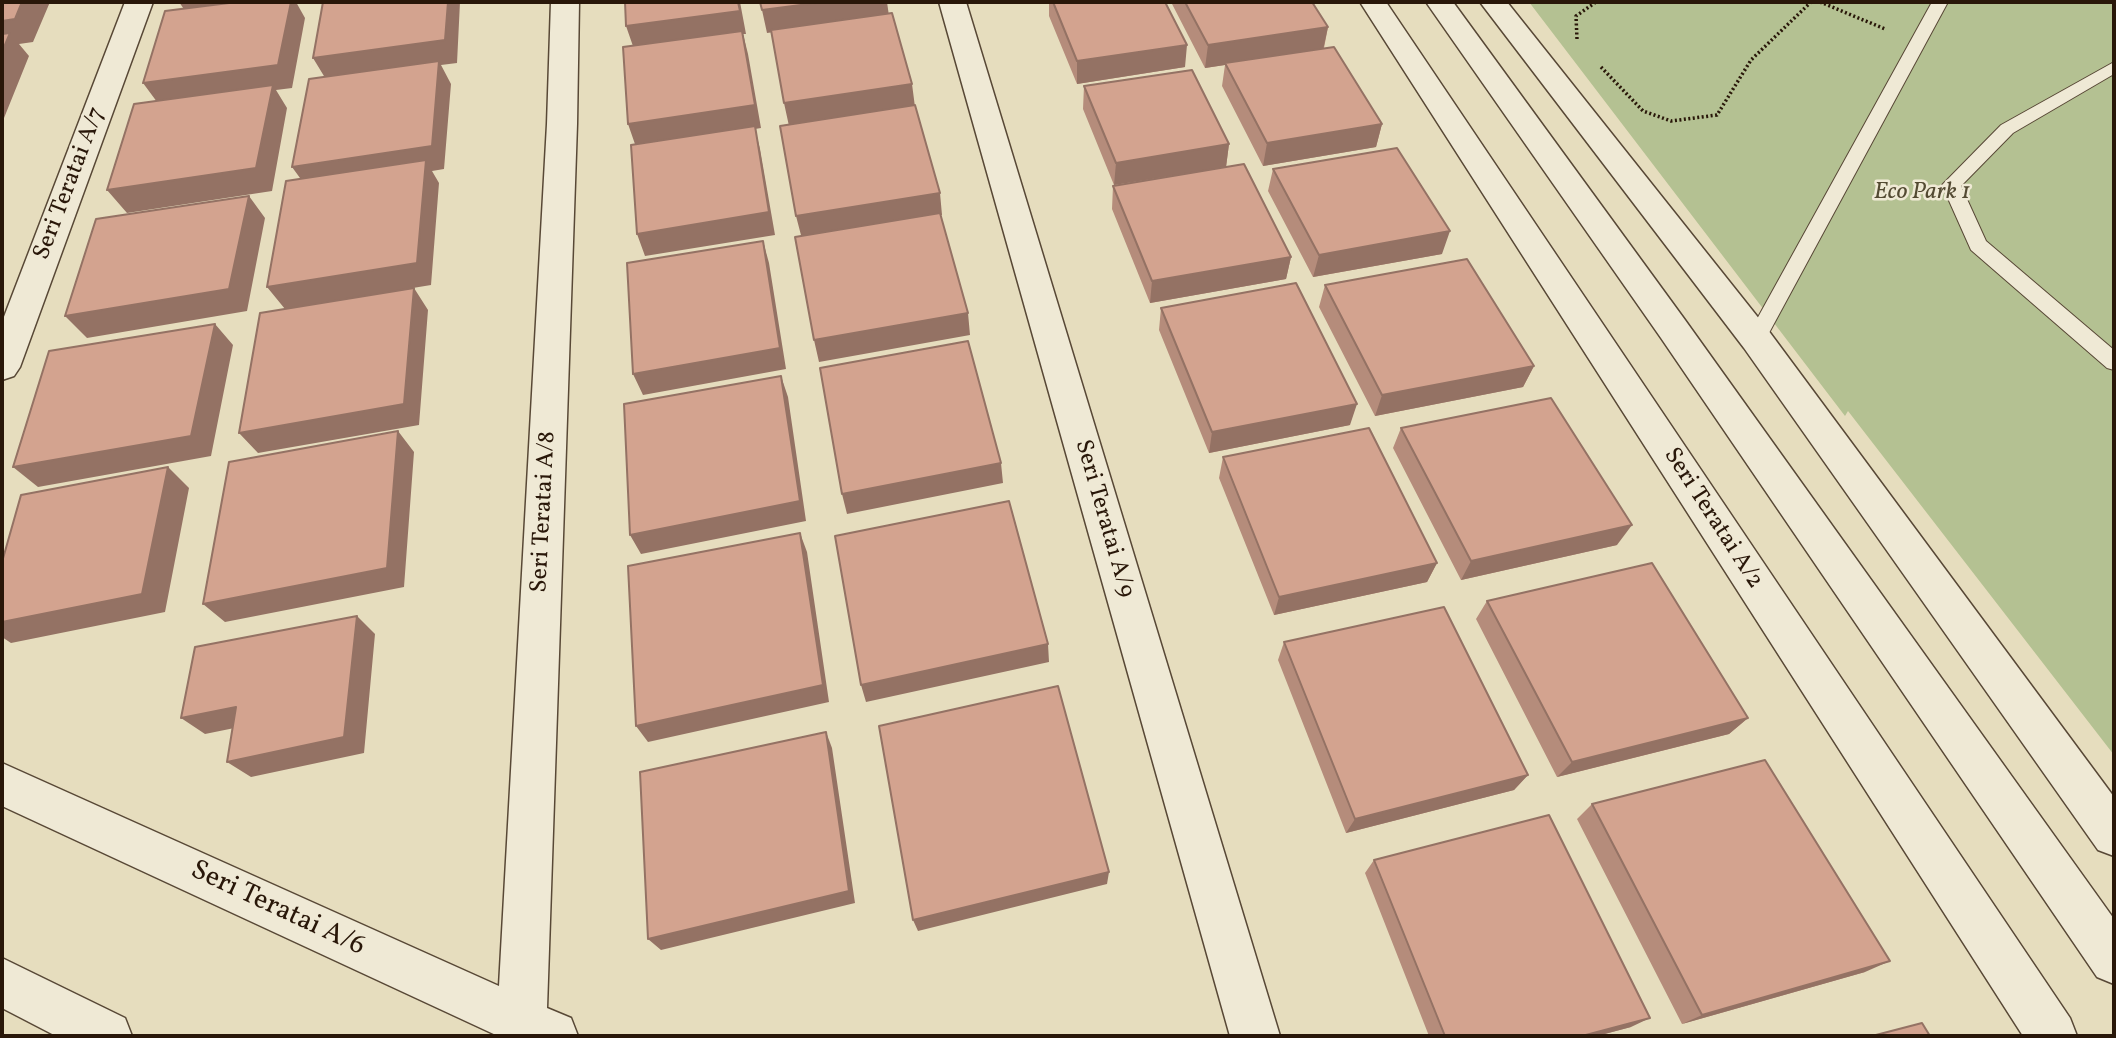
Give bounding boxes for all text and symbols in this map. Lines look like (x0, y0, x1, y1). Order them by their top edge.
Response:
street label: Seri Teratai A/7 (29, 104, 113, 264)
park label: Eco Park 1 (1874, 180, 1970, 208)
street label: Seri Teratai A/8 (526, 431, 564, 593)
street label: Seri Teratai A/9 (1067, 437, 1139, 601)
street label: Seri Teratai A/2 (1656, 443, 1768, 595)
street label: Seri Teratai A/6 (184, 855, 370, 965)

